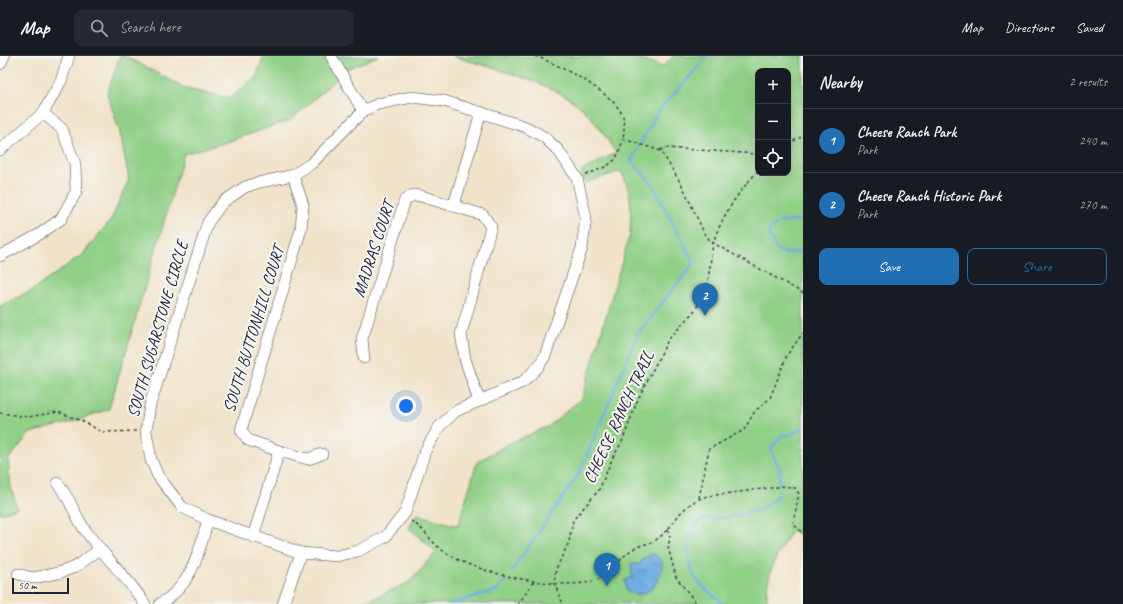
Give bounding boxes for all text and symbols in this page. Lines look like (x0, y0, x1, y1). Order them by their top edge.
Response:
search box (74, 10, 354, 46)
text: Map (20, 16, 50, 40)
icon: search (88, 17, 110, 39)
text: Search here (120, 18, 181, 37)
text: Map (962, 19, 983, 36)
text: Directions (1005, 19, 1054, 36)
text: Saved (1076, 19, 1103, 36)
map controls (755, 68, 791, 176)
button: + (755, 68, 791, 104)
text: Nearby (819, 72, 862, 93)
text: 2 results (1069, 74, 1107, 90)
button: − (755, 104, 791, 140)
text: Cheese Ranch Park (857, 123, 956, 142)
text: 1 (829, 133, 835, 149)
text: 240 m (1079, 133, 1107, 149)
button: locate (755, 140, 791, 176)
text: Park (857, 142, 878, 158)
text: Cheese Ranch Historic Park (857, 187, 1001, 206)
street label: MADRAS COURT (348, 195, 400, 300)
text: 2 (829, 197, 835, 213)
text: 270 m (1079, 197, 1107, 213)
text: Park (857, 206, 878, 222)
street label: SOUTH SUGARSTONE CIRCLE (122, 236, 194, 420)
street label: SOUTH BUTTONHILL COURT (218, 240, 290, 415)
button: Save (819, 248, 959, 285)
button: Share (967, 248, 1107, 285)
pin: 2 (692, 283, 718, 316)
street label: CHEESE RANCH TRAIL (579, 347, 659, 487)
your location (396, 396, 416, 416)
pin: 1 (594, 553, 620, 586)
scale bar (12, 576, 69, 595)
text: 50 m (18, 578, 37, 592)

